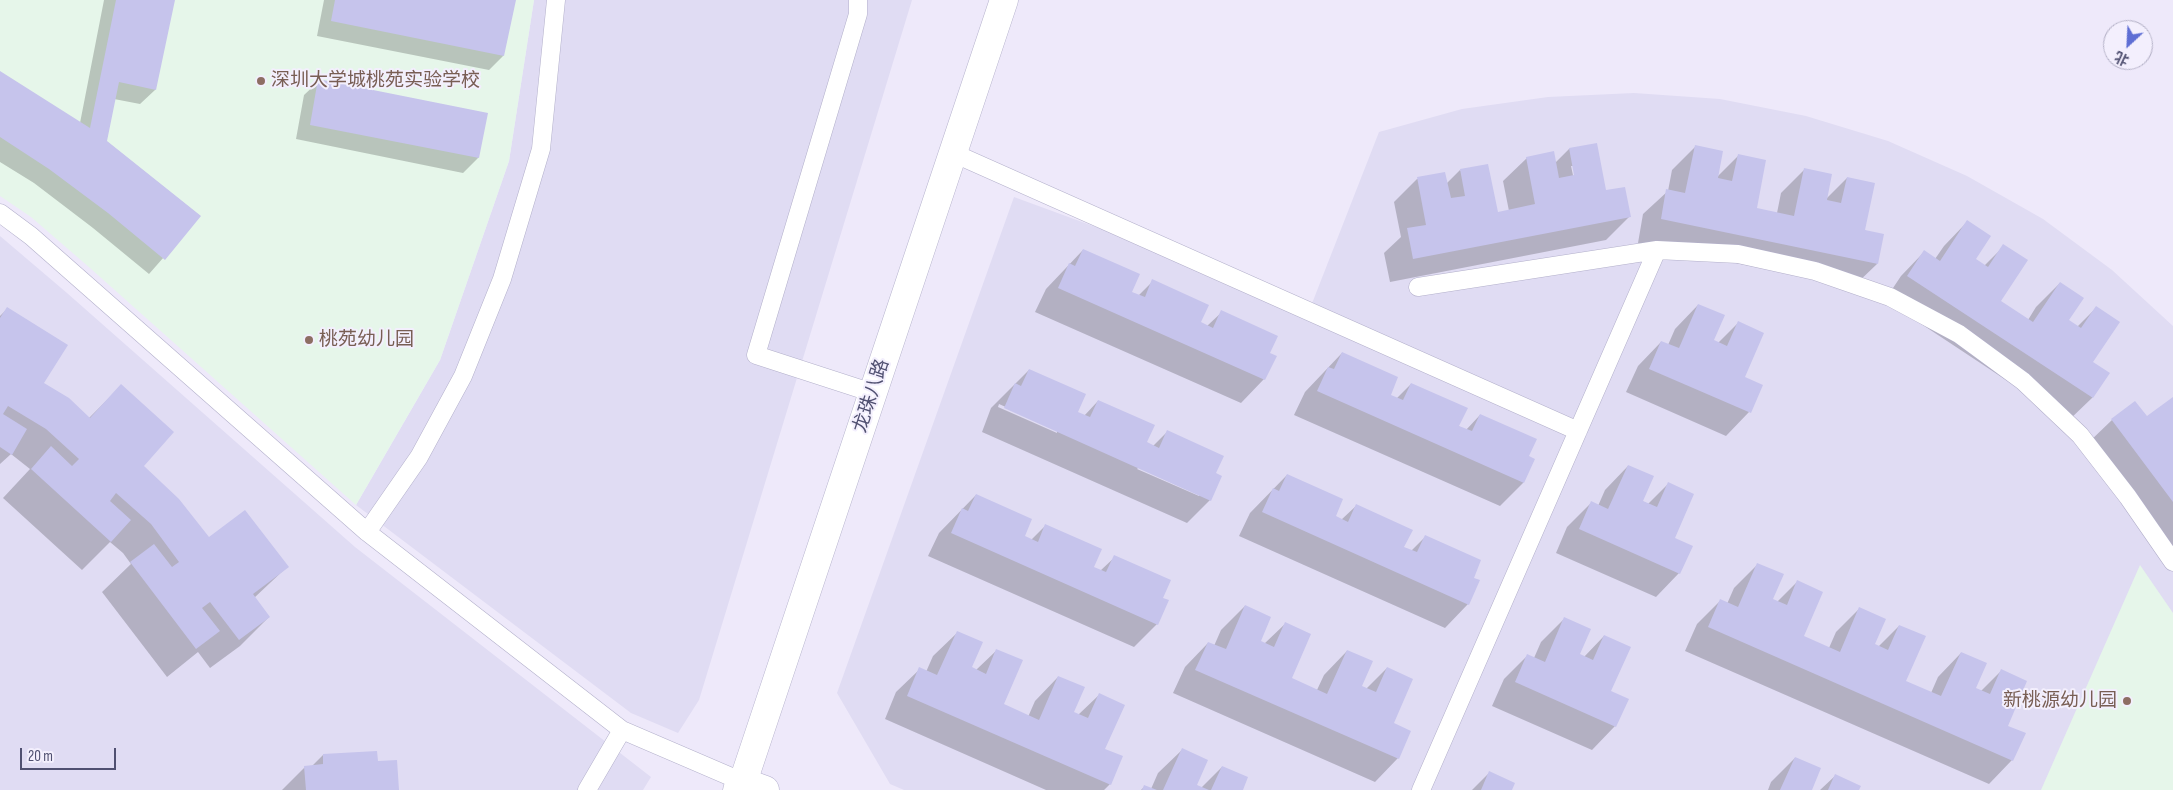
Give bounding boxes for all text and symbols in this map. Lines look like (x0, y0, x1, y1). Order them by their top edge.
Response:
north arrow (2103, 20, 2153, 70)
text: 北 (2112, 47, 2132, 69)
place label: 深圳大学城桃苑实验学校 (271, 70, 480, 92)
marker: 深圳大学城桃苑实验学校 (255, 75, 267, 87)
place label: 桃苑幼儿园 (319, 329, 414, 351)
marker: 桃苑幼儿园 (303, 334, 315, 346)
street label: 龙珠八路 (849, 356, 895, 436)
place label: 新桃源幼儿园 (2003, 690, 2117, 712)
marker: 新桃源幼儿园 (2121, 695, 2133, 707)
scale bar (22, 738, 119, 770)
text: 20 m (28, 747, 53, 766)

